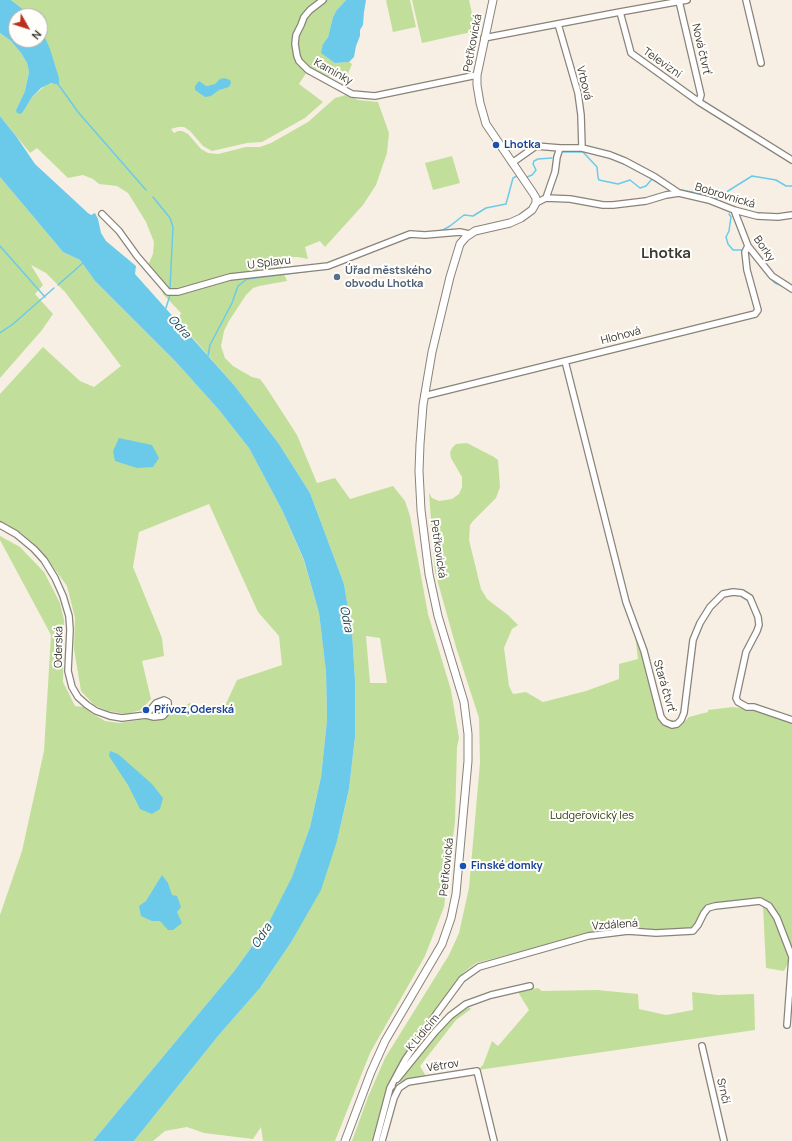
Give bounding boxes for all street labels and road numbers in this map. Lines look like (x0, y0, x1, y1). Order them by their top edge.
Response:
street label: Petřkovická (461, 13, 485, 73)
street label: Nová čtvrť (689, 22, 713, 76)
street label: Televizní (640, 45, 684, 81)
street label: Kamínky (311, 56, 355, 88)
street label: Vrbová (573, 65, 595, 101)
street label: Bobrovnická (693, 181, 757, 211)
street label: Borky (750, 234, 778, 264)
street label: U Splavu (246, 254, 292, 272)
street label: Hlohová (600, 324, 642, 348)
street label: Petřkovická (427, 519, 449, 579)
street label: Oderská (52, 626, 66, 668)
street label: Stará čtvrť (650, 658, 678, 714)
street label: Petřkovická (437, 837, 457, 897)
street label: Vzdálená (592, 917, 638, 933)
street label: K Lidicím (404, 1012, 442, 1054)
street label: Větrov (426, 1057, 460, 1075)
street label: Srnčí (714, 1077, 732, 1105)

